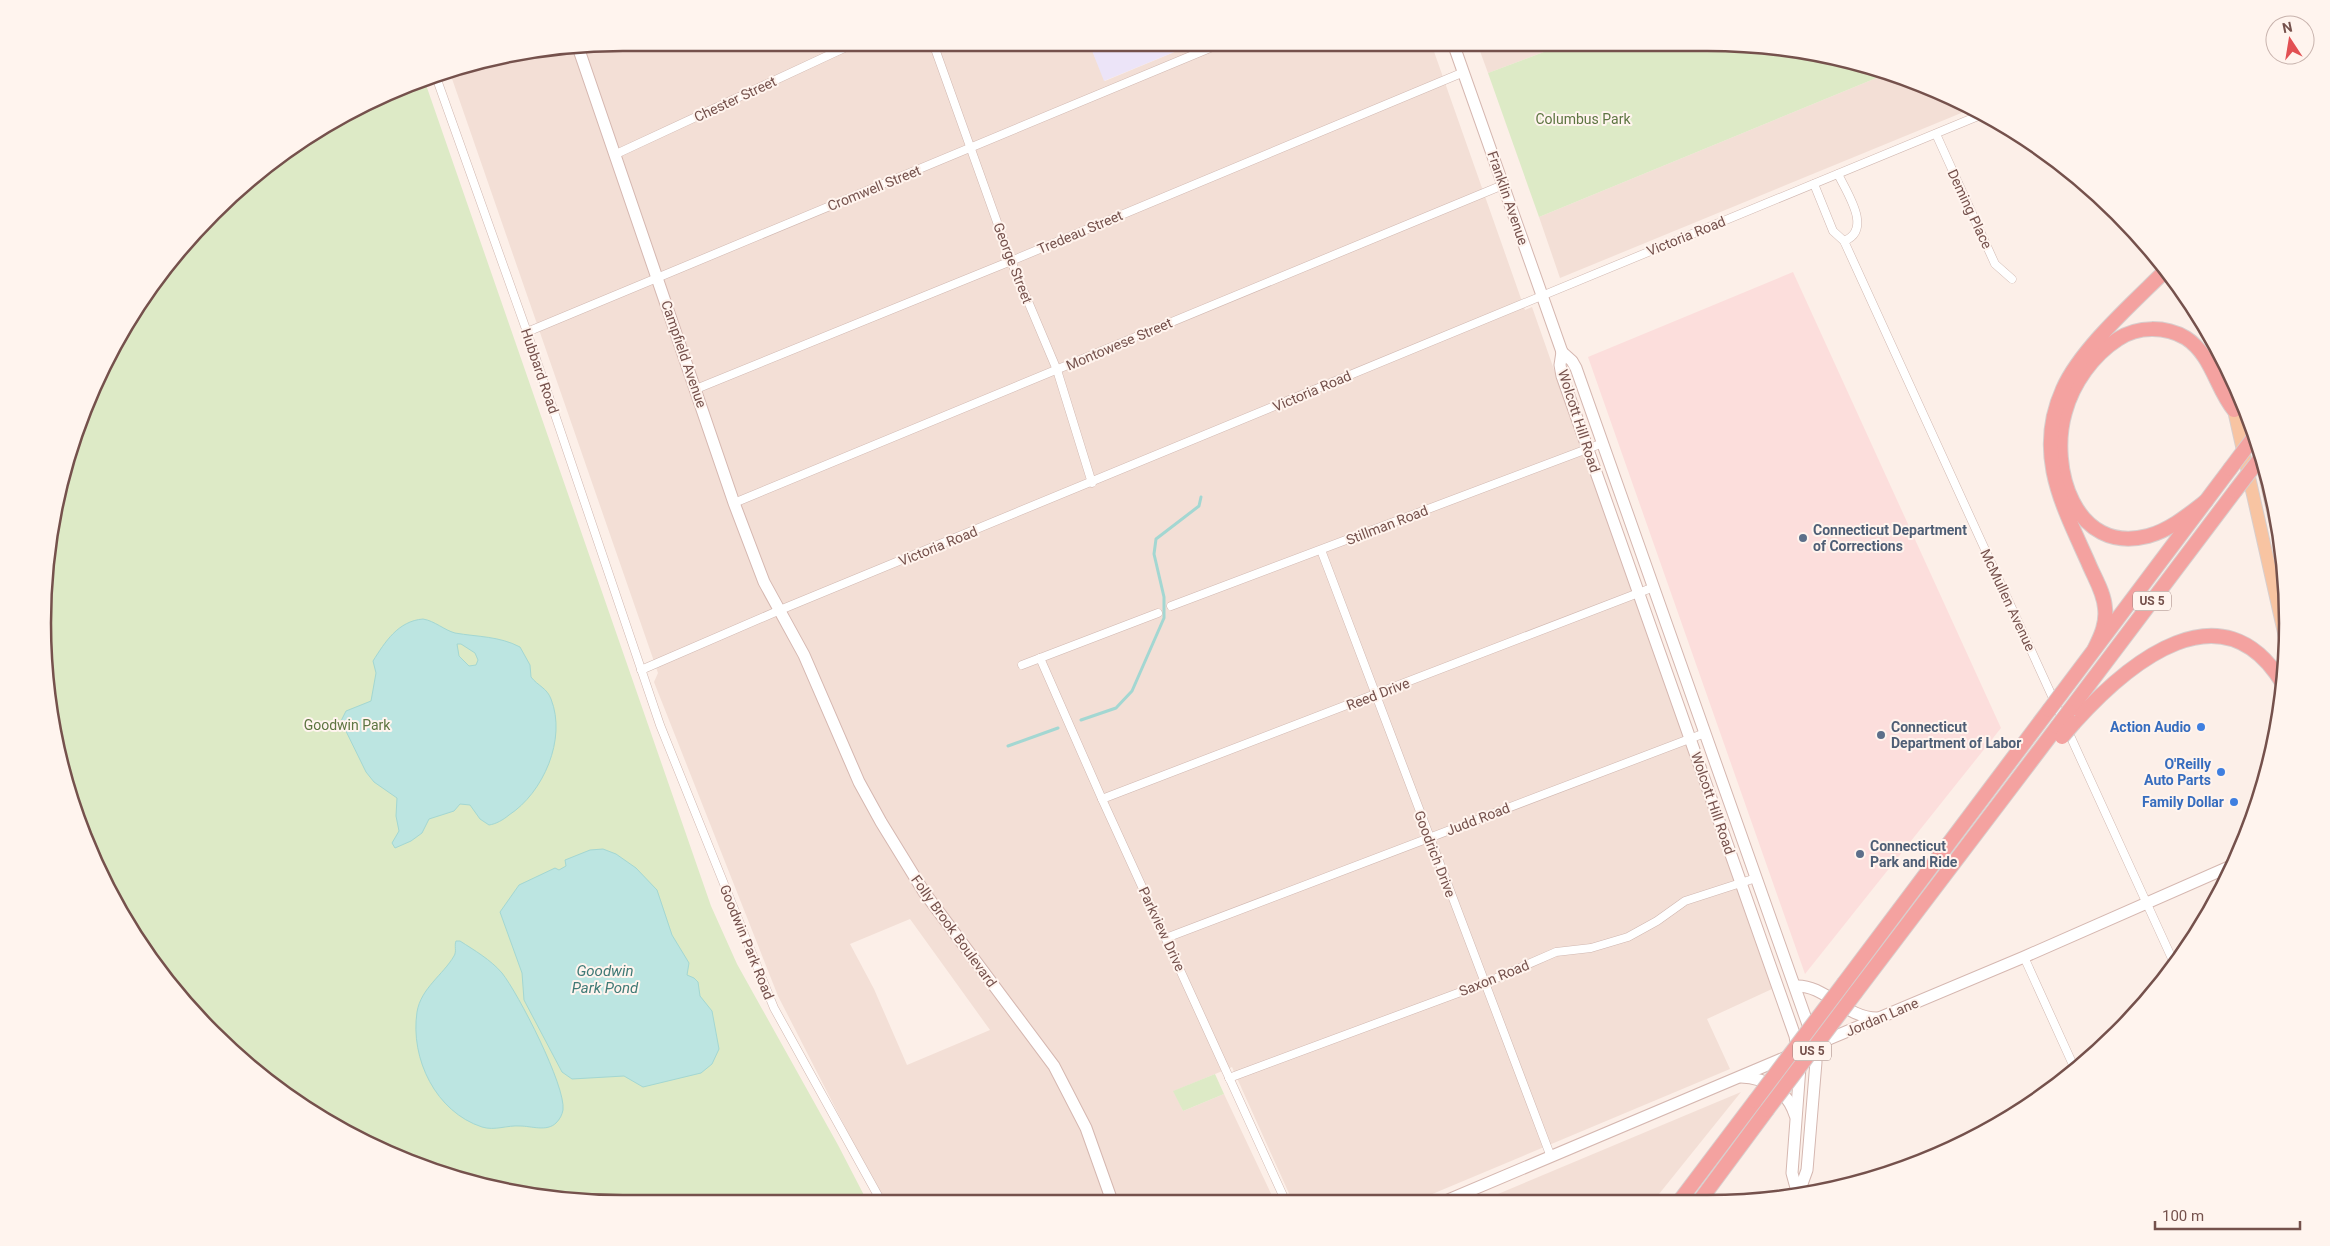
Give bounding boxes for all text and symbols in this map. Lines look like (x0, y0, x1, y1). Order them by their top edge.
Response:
north arrow (2265, 15, 2315, 65)
text: N (2281, 18, 2294, 36)
street label: Chester Street (691, 73, 779, 125)
park label: Columbus Park (1536, 111, 1631, 127)
street label: Franklin Avenue (1484, 149, 1532, 247)
street label: Cromwell Street (825, 162, 923, 214)
street label: Deming Place (1945, 167, 1995, 251)
street label: Tredeau Street (1035, 207, 1125, 257)
street label: Victoria Road (1644, 213, 1728, 259)
street label: George Street (990, 220, 1036, 306)
street label: Campfield Avenue (658, 298, 710, 410)
street label: Montowese Street (1064, 314, 1175, 374)
street label: Hubbard Road (518, 326, 562, 416)
street label: Victoria Road (1270, 367, 1354, 415)
street label: Wolcott Hill Road (1555, 367, 1603, 475)
street label: Stillman Road (1344, 502, 1430, 548)
place label: Connecticut Department of Corrections (1813, 522, 1967, 554)
street label: Victoria Road (896, 523, 980, 569)
marker: Connecticut Department of Corrections (1797, 532, 1809, 544)
street label: McMullen Avenue (1977, 546, 2039, 654)
road number: US 5 (2133, 592, 2171, 610)
street label: Reed Drive (1344, 675, 1412, 713)
park label: Goodwin Park (304, 717, 391, 733)
place label: Connecticut Department of Labor (1891, 719, 2021, 751)
place label: Action Audio (2110, 719, 2191, 735)
marker: Action Audio (2195, 721, 2207, 733)
marker: Connecticut Department of Labor (1875, 729, 1887, 741)
street label: Wolcott Hill Road (1688, 750, 1738, 856)
place label: O'Reilly Auto Parts (2144, 756, 2212, 788)
marker: O'Reilly Auto Parts (2215, 766, 2227, 778)
place label: Family Dollar (2142, 794, 2224, 810)
marker: Family Dollar (2228, 796, 2240, 808)
street label: Judd Road (1444, 800, 1512, 838)
street label: Goodrich Drive (1411, 808, 1459, 900)
place label: Connecticut Park and Ride (1870, 838, 1958, 870)
marker: Connecticut Park and Ride (1854, 848, 1866, 860)
street label: Folly Brook Boulevard (908, 872, 1000, 990)
street label: Goodwin Park Road (717, 882, 777, 1002)
street label: Parkview Drive (1135, 884, 1189, 974)
street label: Saxon Road (1457, 957, 1531, 999)
water label: Goodwin Park Pond (572, 962, 639, 997)
street label: Jordan Lane (1843, 995, 1921, 1039)
road number: US 5 (1793, 1042, 1831, 1060)
scale bar (2155, 1198, 2300, 1230)
text: 100 m (2162, 1207, 2204, 1225)

